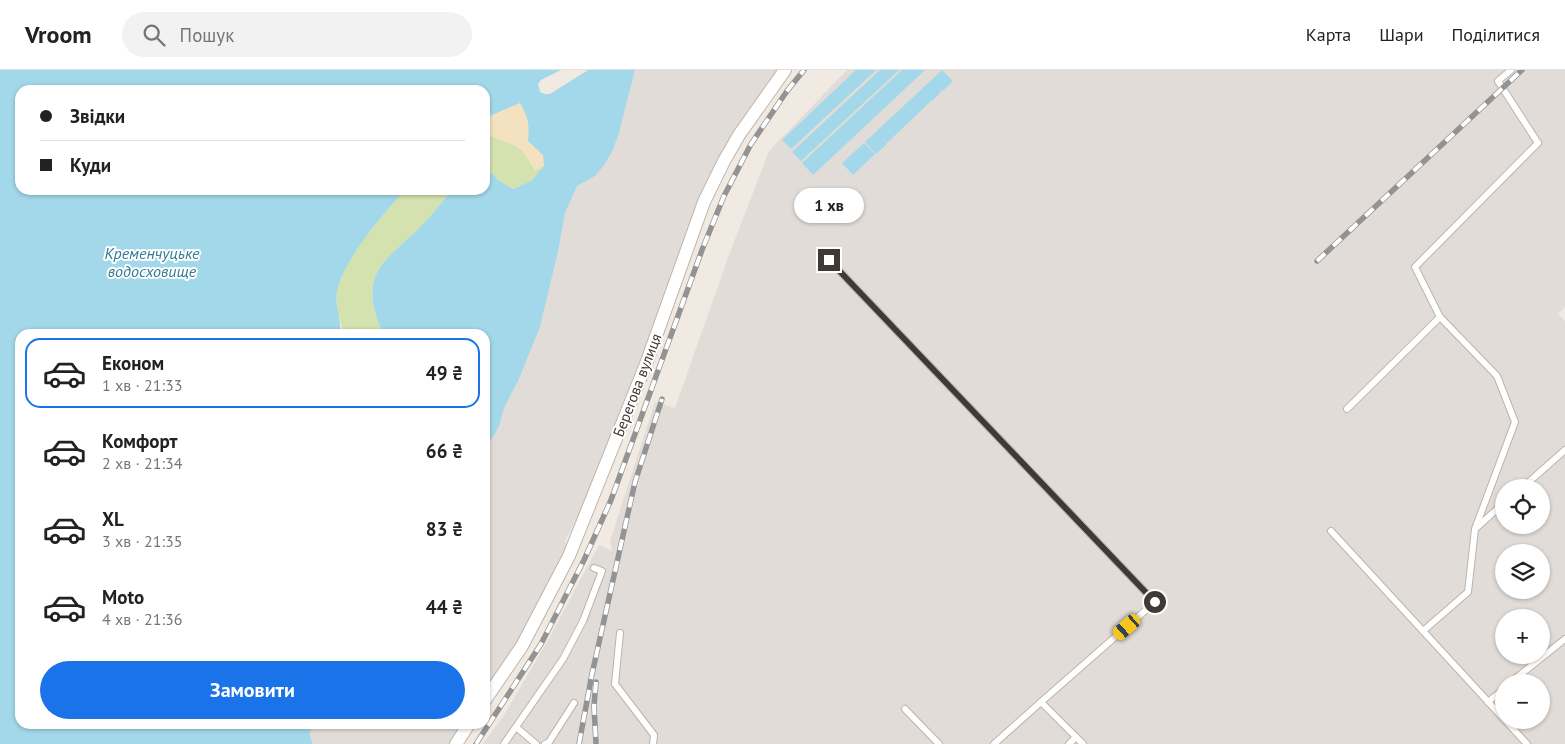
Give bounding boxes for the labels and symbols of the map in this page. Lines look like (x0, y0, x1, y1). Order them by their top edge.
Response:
callout: 1 хв (794, 188, 864, 222)
water label: Кременчуцьке водосховище (105, 243, 200, 281)
route end (818, 249, 840, 271)
street label: Берегова вулиця (609, 331, 665, 439)
route start (1144, 591, 1166, 613)
car (1110, 611, 1143, 643)

